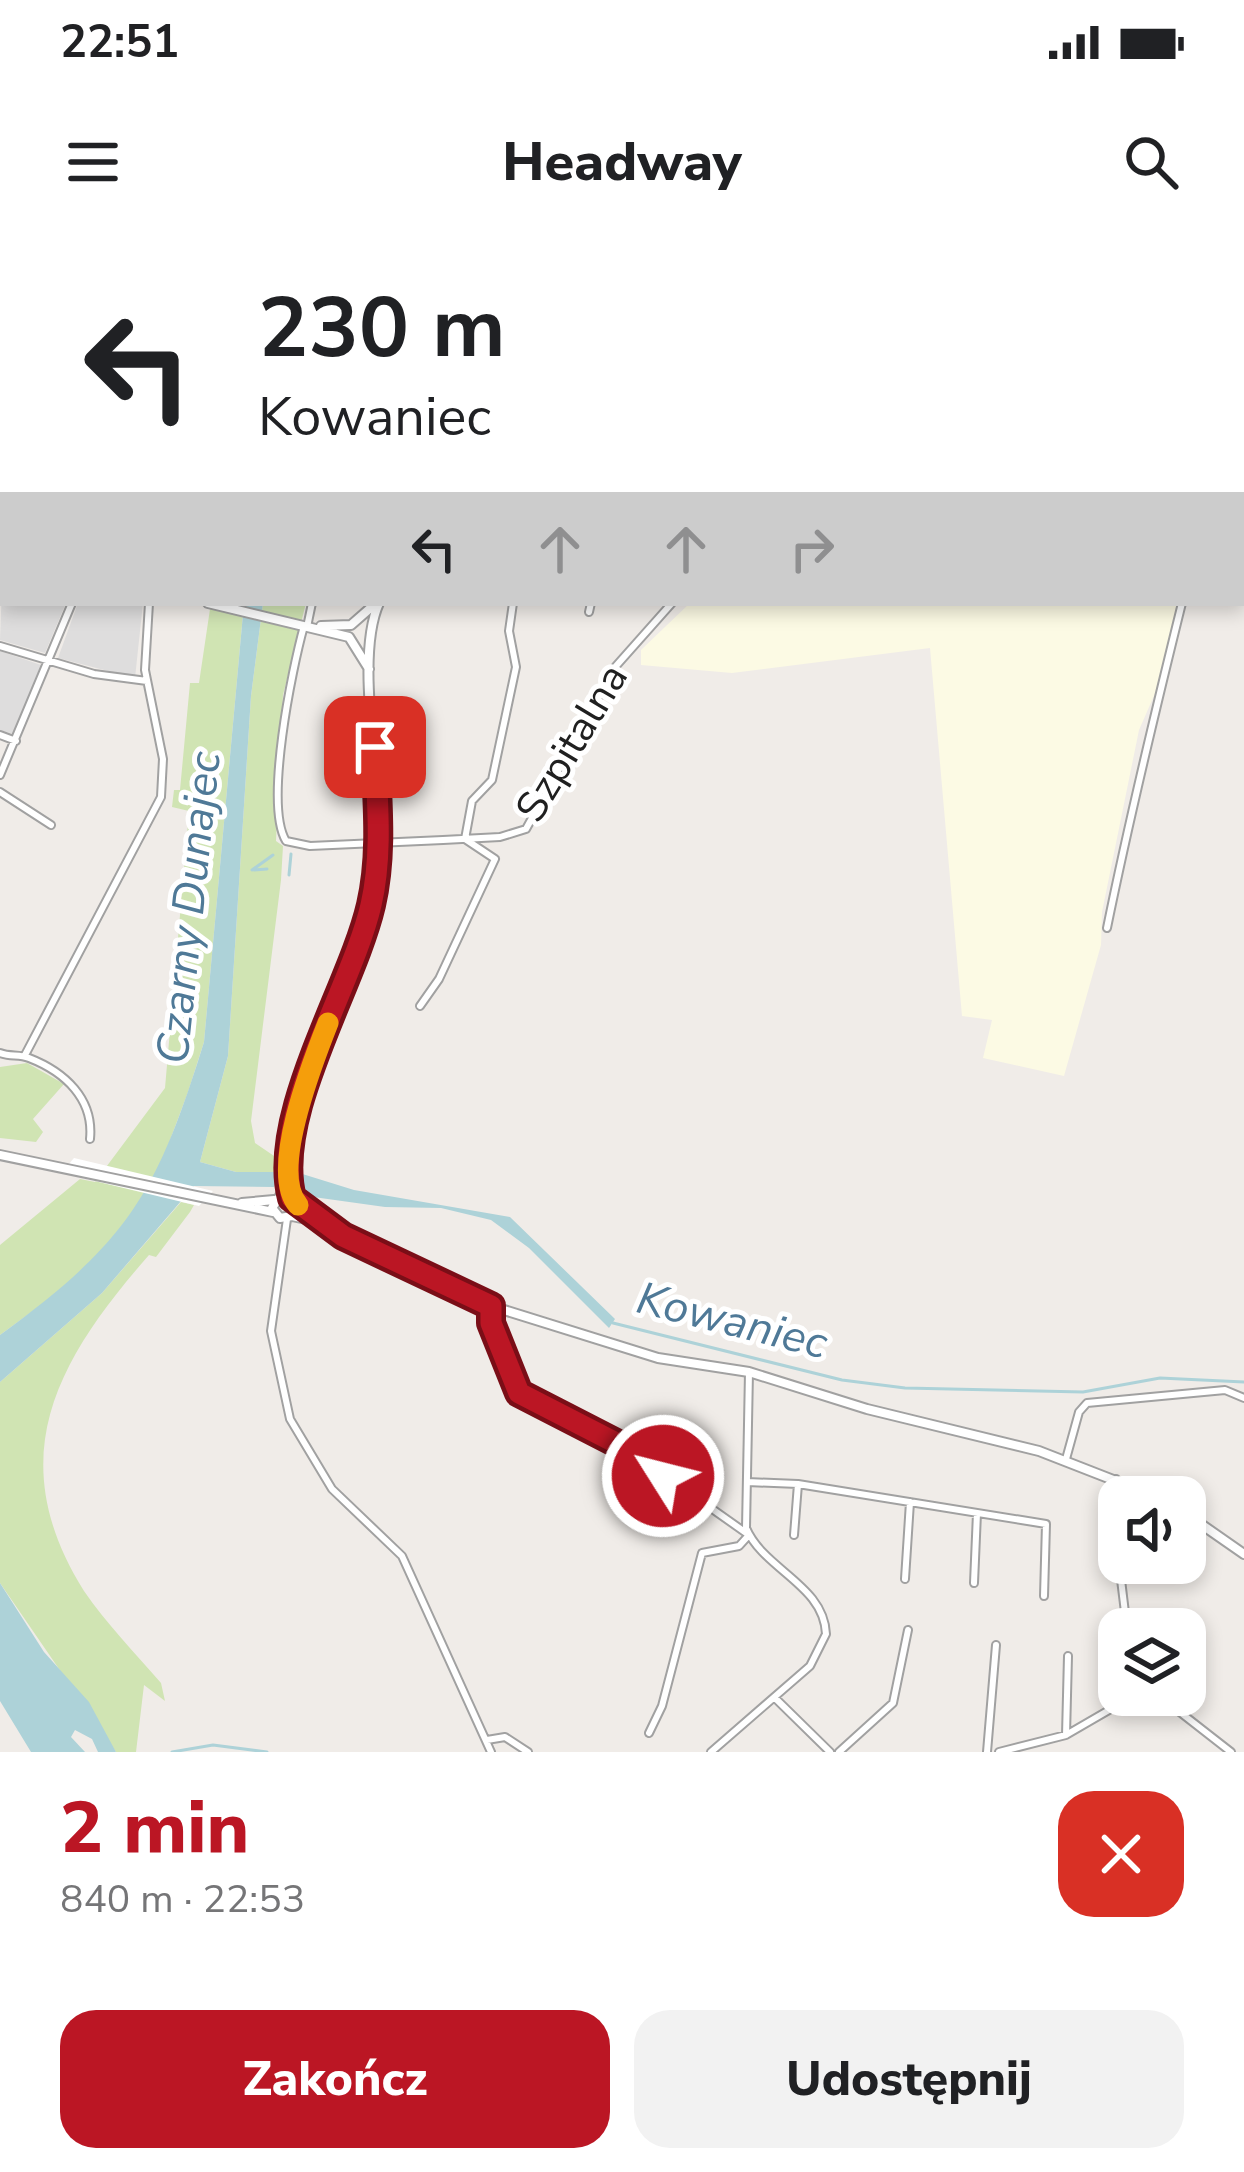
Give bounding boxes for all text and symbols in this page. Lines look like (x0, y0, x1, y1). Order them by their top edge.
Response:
text: 22:51 (60, 12, 179, 73)
text: Headway (502, 125, 742, 199)
icon: menu (60, 129, 126, 195)
icon: search (1118, 129, 1184, 195)
text: 230 m (258, 271, 506, 386)
icon: left (60, 288, 216, 444)
text: Kowaniec (258, 380, 491, 454)
icon: left (401, 516, 467, 582)
icon: ahead (527, 516, 593, 582)
icon: ahead (653, 516, 719, 582)
icon: right (779, 516, 845, 582)
street label: Szpitalna (503, 653, 641, 833)
pin (324, 696, 426, 798)
icon: arrive (342, 714, 408, 780)
water label: Czarny Dunajec (142, 748, 236, 1067)
water label: Kowaniec (630, 1268, 835, 1374)
position arrow (600, 1413, 726, 1539)
map controls (1098, 1476, 1206, 1716)
button: sound (1098, 1476, 1206, 1584)
button: layers (1098, 1608, 1206, 1716)
text: 2 min (60, 1779, 249, 1877)
button: close (1058, 1791, 1184, 1917)
text: 840 m · 22:53 (60, 1873, 305, 1926)
button: Zakończ (60, 2010, 610, 2148)
button: Udostępnij (634, 2010, 1184, 2148)

